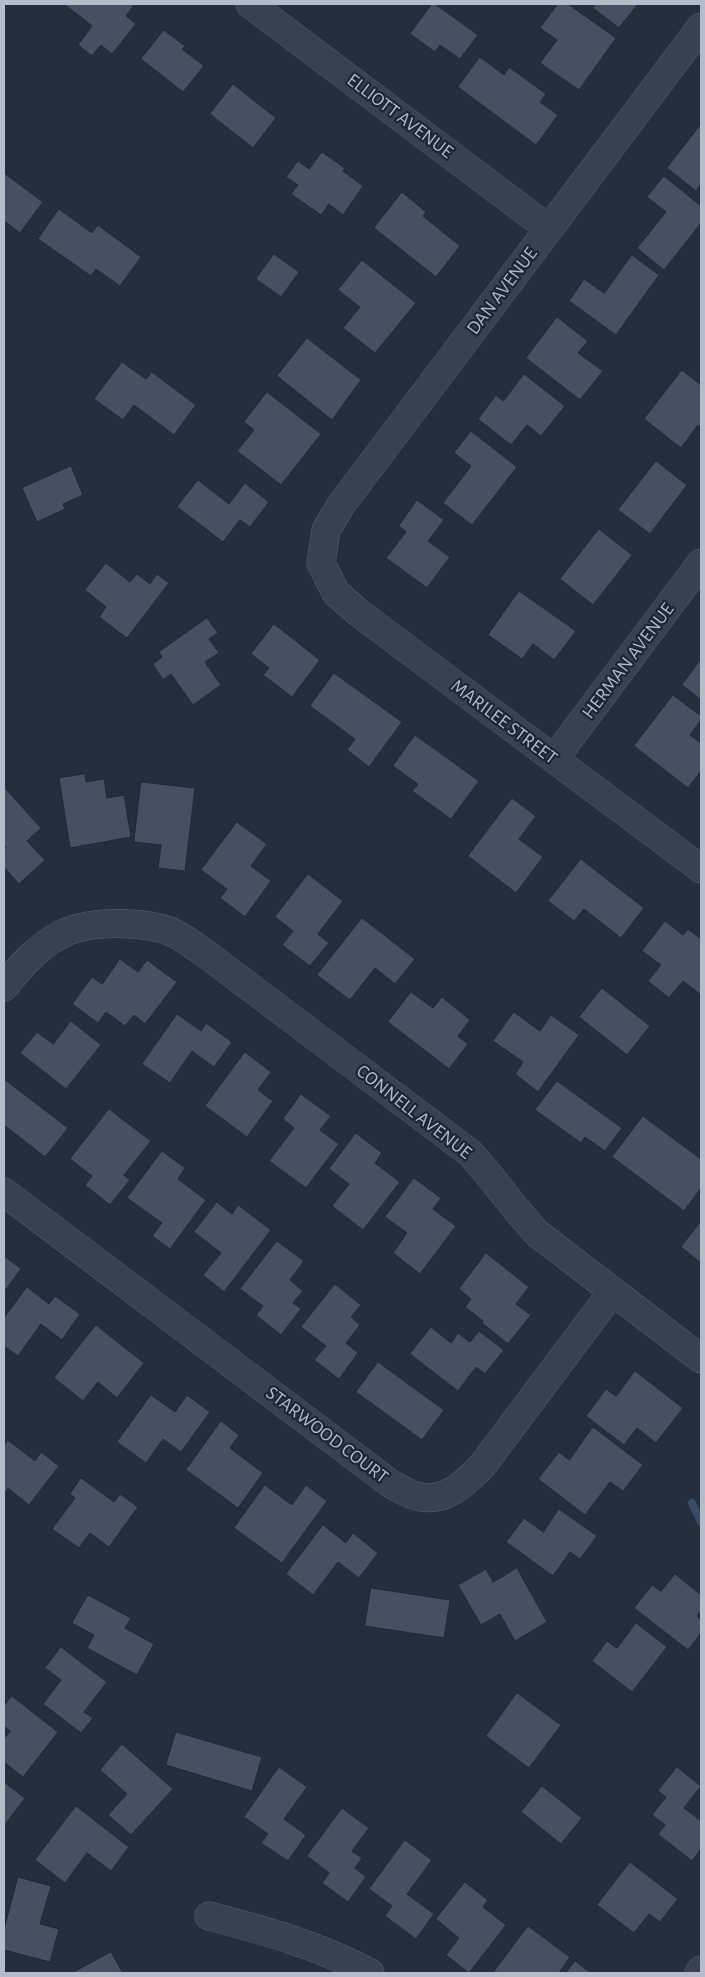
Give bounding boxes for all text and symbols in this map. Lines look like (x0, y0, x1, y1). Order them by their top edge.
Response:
street label: ELLIOTT AVENUE (342, 69, 458, 163)
street label: DAN AVENUE (462, 243, 542, 339)
street label: HERMAN AVENUE (577, 599, 679, 723)
street label: MARILEE STREET (446, 675, 562, 769)
street label: CONNELL AVENUE (352, 1060, 476, 1164)
street label: STARWOOD COURT (261, 1382, 393, 1488)

